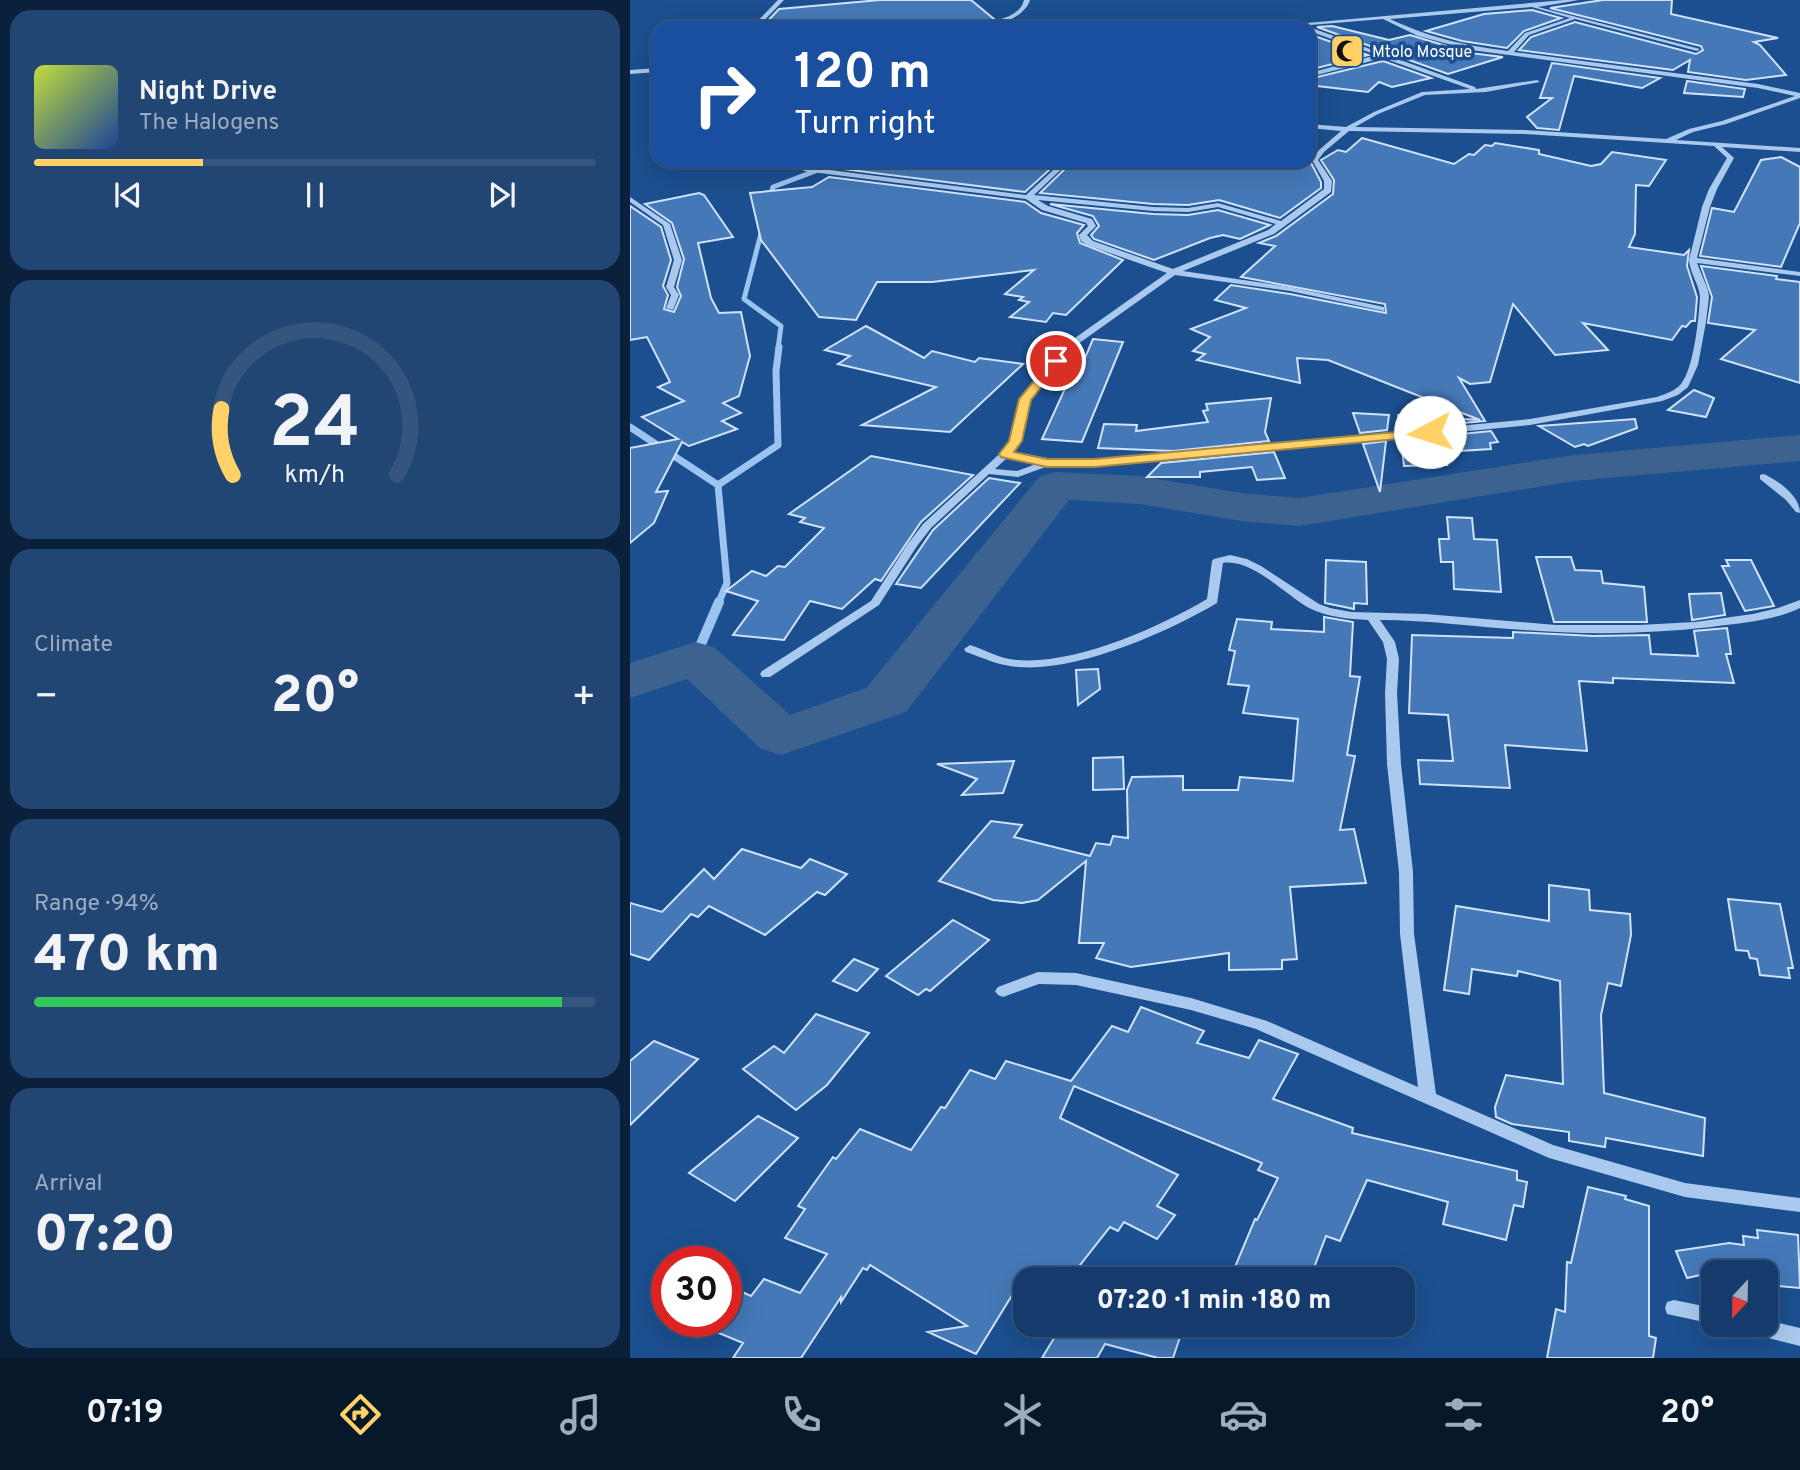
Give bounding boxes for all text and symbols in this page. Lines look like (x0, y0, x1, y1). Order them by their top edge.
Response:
mosque icon: Mtolo Mosque (1328, 32, 1366, 70)
place label: Mtolo Mosque (1372, 43, 1472, 63)
text: 120 m (794, 44, 931, 106)
icon: right (679, 49, 770, 140)
text: Night Drive (139, 76, 277, 109)
text: Turn right (794, 105, 936, 145)
text: The Halogens (139, 109, 279, 138)
icon: previous (109, 176, 147, 214)
icon: pause (296, 176, 334, 214)
icon: next (483, 176, 521, 214)
pin (1026, 331, 1086, 391)
icon: arrive (1037, 342, 1075, 380)
text: 24 (269, 382, 361, 474)
position arrow (1393, 395, 1467, 469)
text: km/h (285, 460, 345, 492)
text: Climate (34, 631, 113, 660)
text: 20° (271, 665, 359, 731)
text: − (34, 674, 59, 723)
text: + (571, 674, 596, 723)
text: Range · 94% (34, 890, 159, 919)
text: 470 km (34, 924, 220, 990)
text: Arrival (34, 1170, 103, 1199)
text: 07:20 (34, 1204, 176, 1270)
speed limit sign: 30 (651, 1246, 742, 1337)
north arrow (1701, 1260, 1778, 1337)
map controls (1701, 1260, 1778, 1337)
text: 07:20 · 1 min · 180 m (1097, 1285, 1331, 1318)
icon: directions (336, 1390, 385, 1439)
icon: music (556, 1390, 605, 1439)
icon: phone (777, 1390, 826, 1439)
icon: climate (998, 1390, 1047, 1439)
icon: car (1219, 1390, 1268, 1439)
icon: filters (1439, 1390, 1488, 1439)
text: 07:19 (86, 1394, 164, 1434)
text: 20° (1660, 1394, 1714, 1434)

